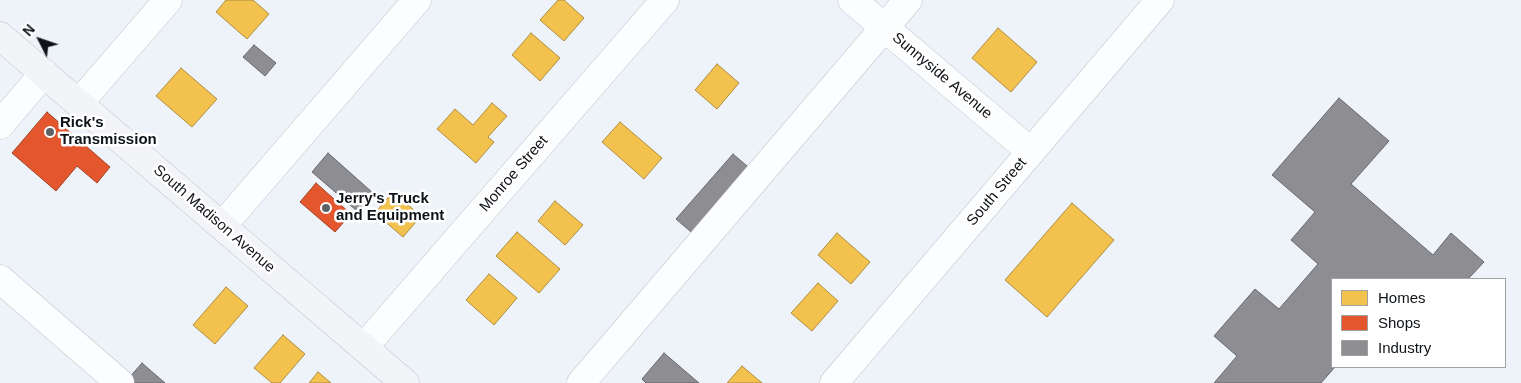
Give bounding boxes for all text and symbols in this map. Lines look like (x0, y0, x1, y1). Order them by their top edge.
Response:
north arrow (15, 15, 65, 65)
text: N (19, 21, 38, 39)
street label: Sunnyside Avenue (888, 29, 996, 123)
place label: Rick's Transmission (60, 114, 157, 149)
marker: Rick's Transmission (44, 126, 56, 138)
street label: Monroe Street (476, 132, 552, 216)
street label: South Street (963, 154, 1031, 230)
street label: South Madison Avenue (150, 161, 278, 277)
place label: Jerry's Truck and Equipment (336, 190, 444, 225)
marker: Jerry's Truck and Equipment (320, 202, 332, 214)
legend (1331, 278, 1506, 368)
text: Homes (1378, 289, 1426, 306)
text: Shops (1378, 314, 1421, 331)
text: Industry (1378, 339, 1431, 356)

